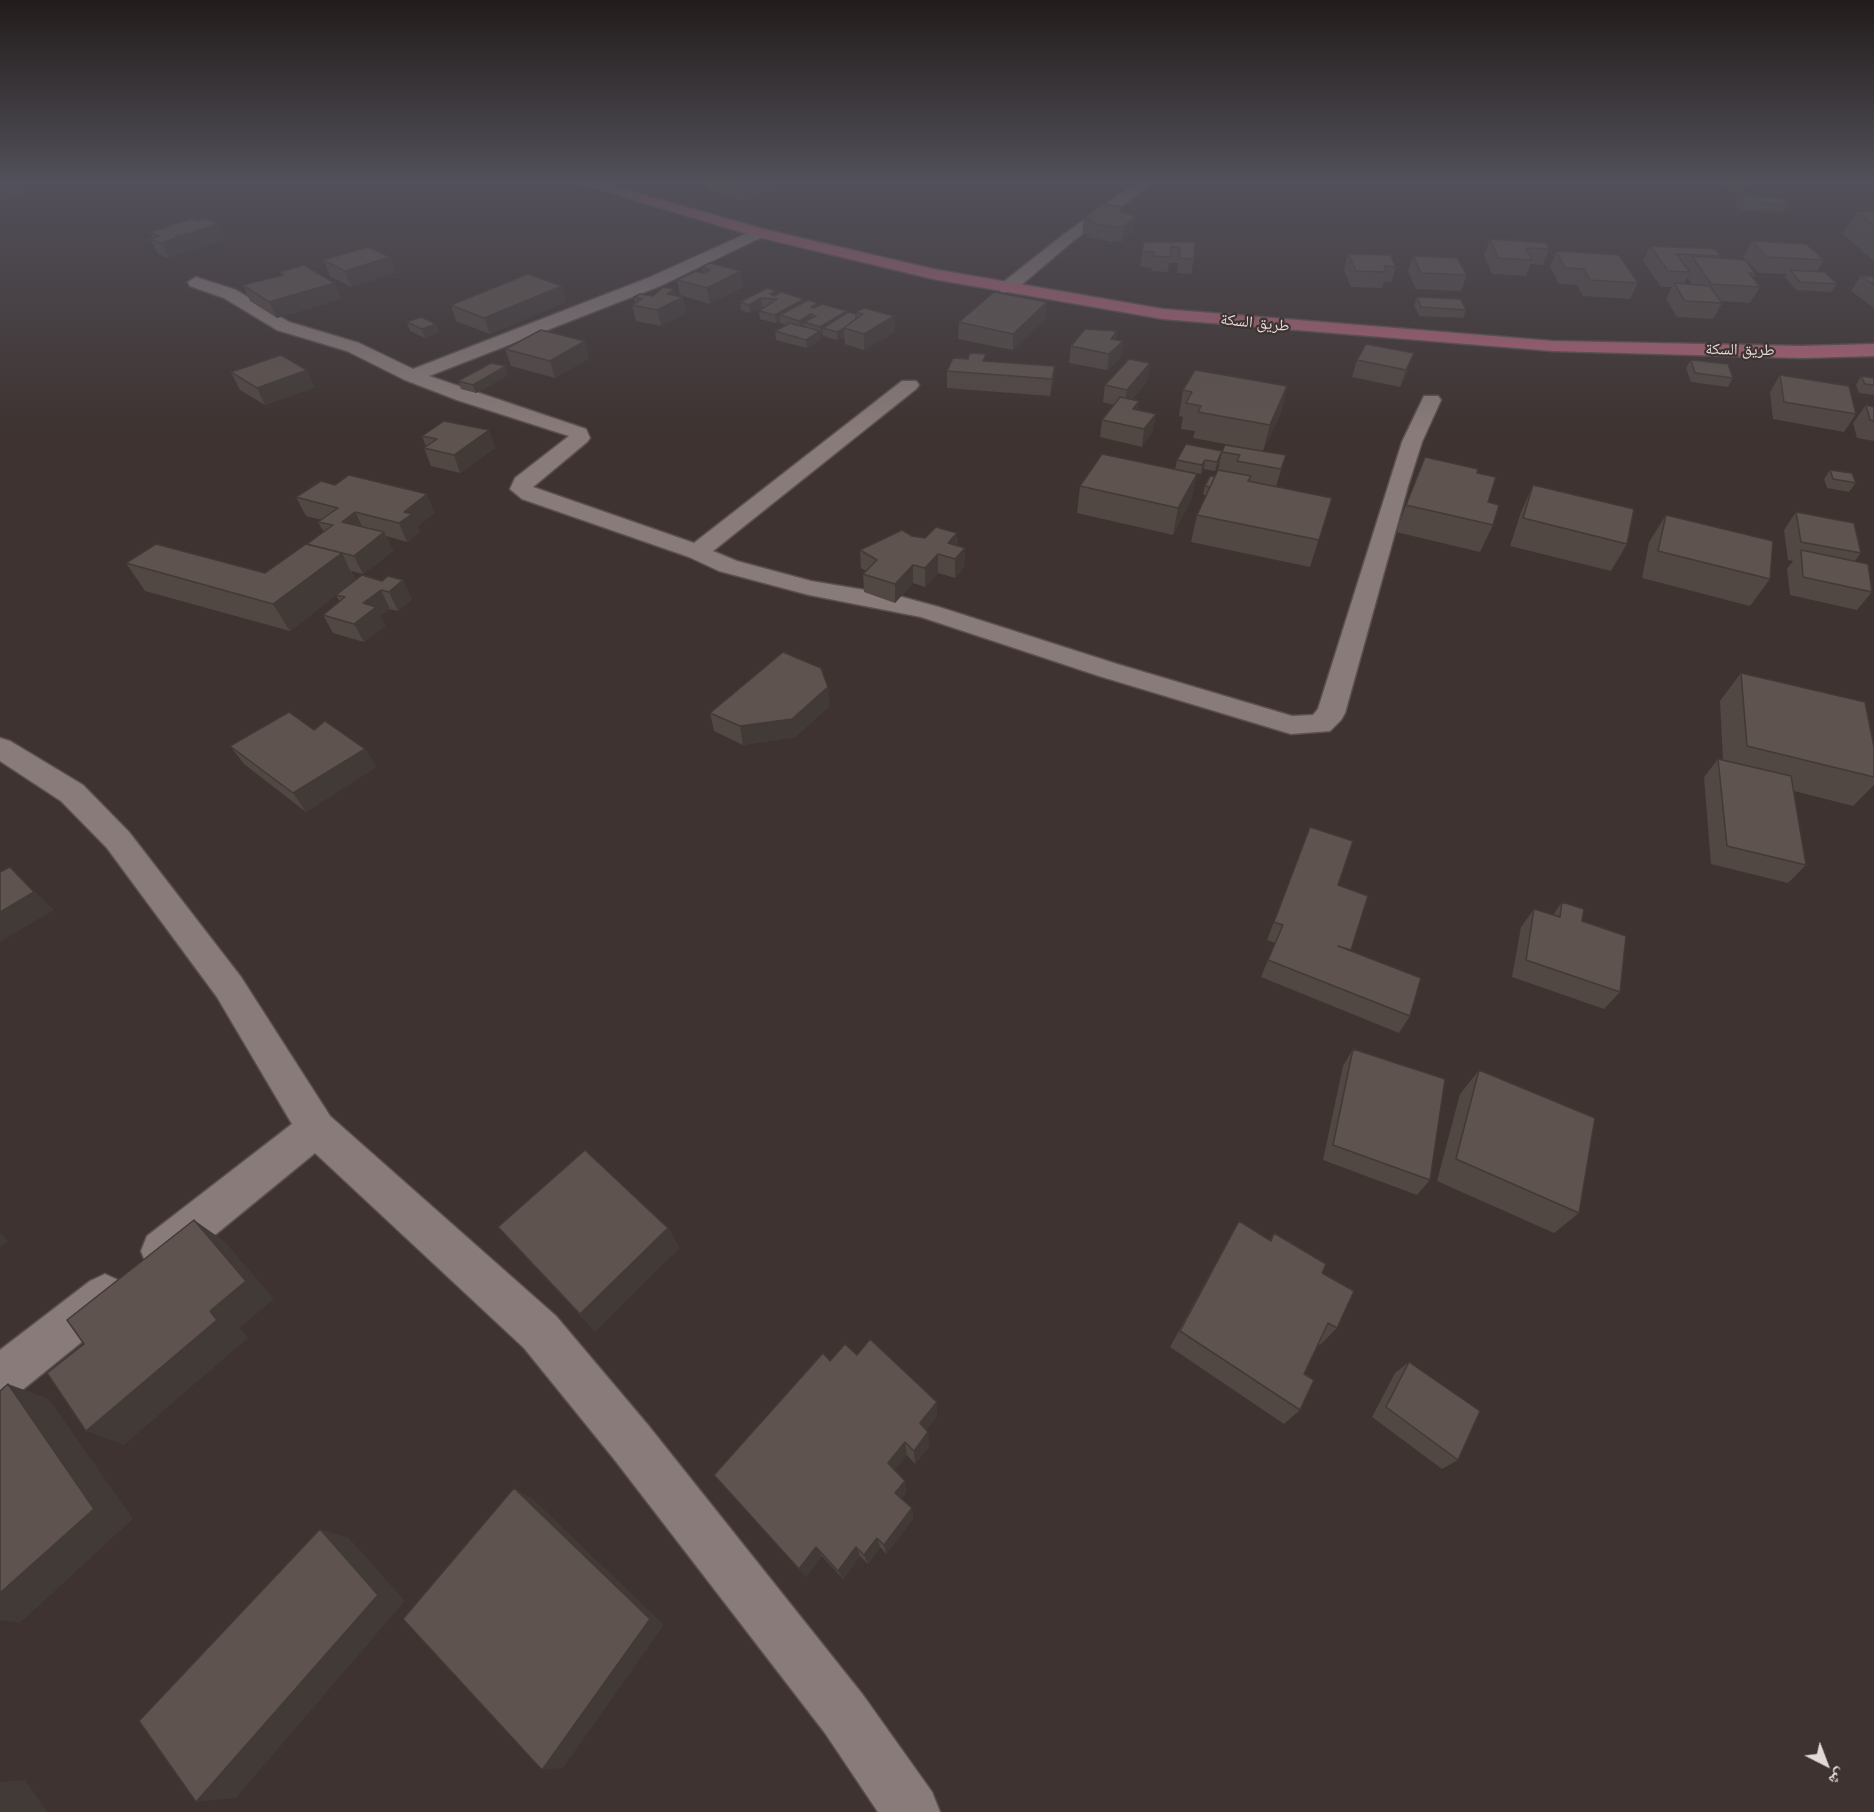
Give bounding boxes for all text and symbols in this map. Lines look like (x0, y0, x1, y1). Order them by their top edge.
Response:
street label: طريق السكة (1220, 310, 1290, 336)
street label: طريق السكة (1705, 340, 1775, 360)
north arrow (1796, 1734, 1856, 1794)
text: ش (1824, 1764, 1852, 1791)

